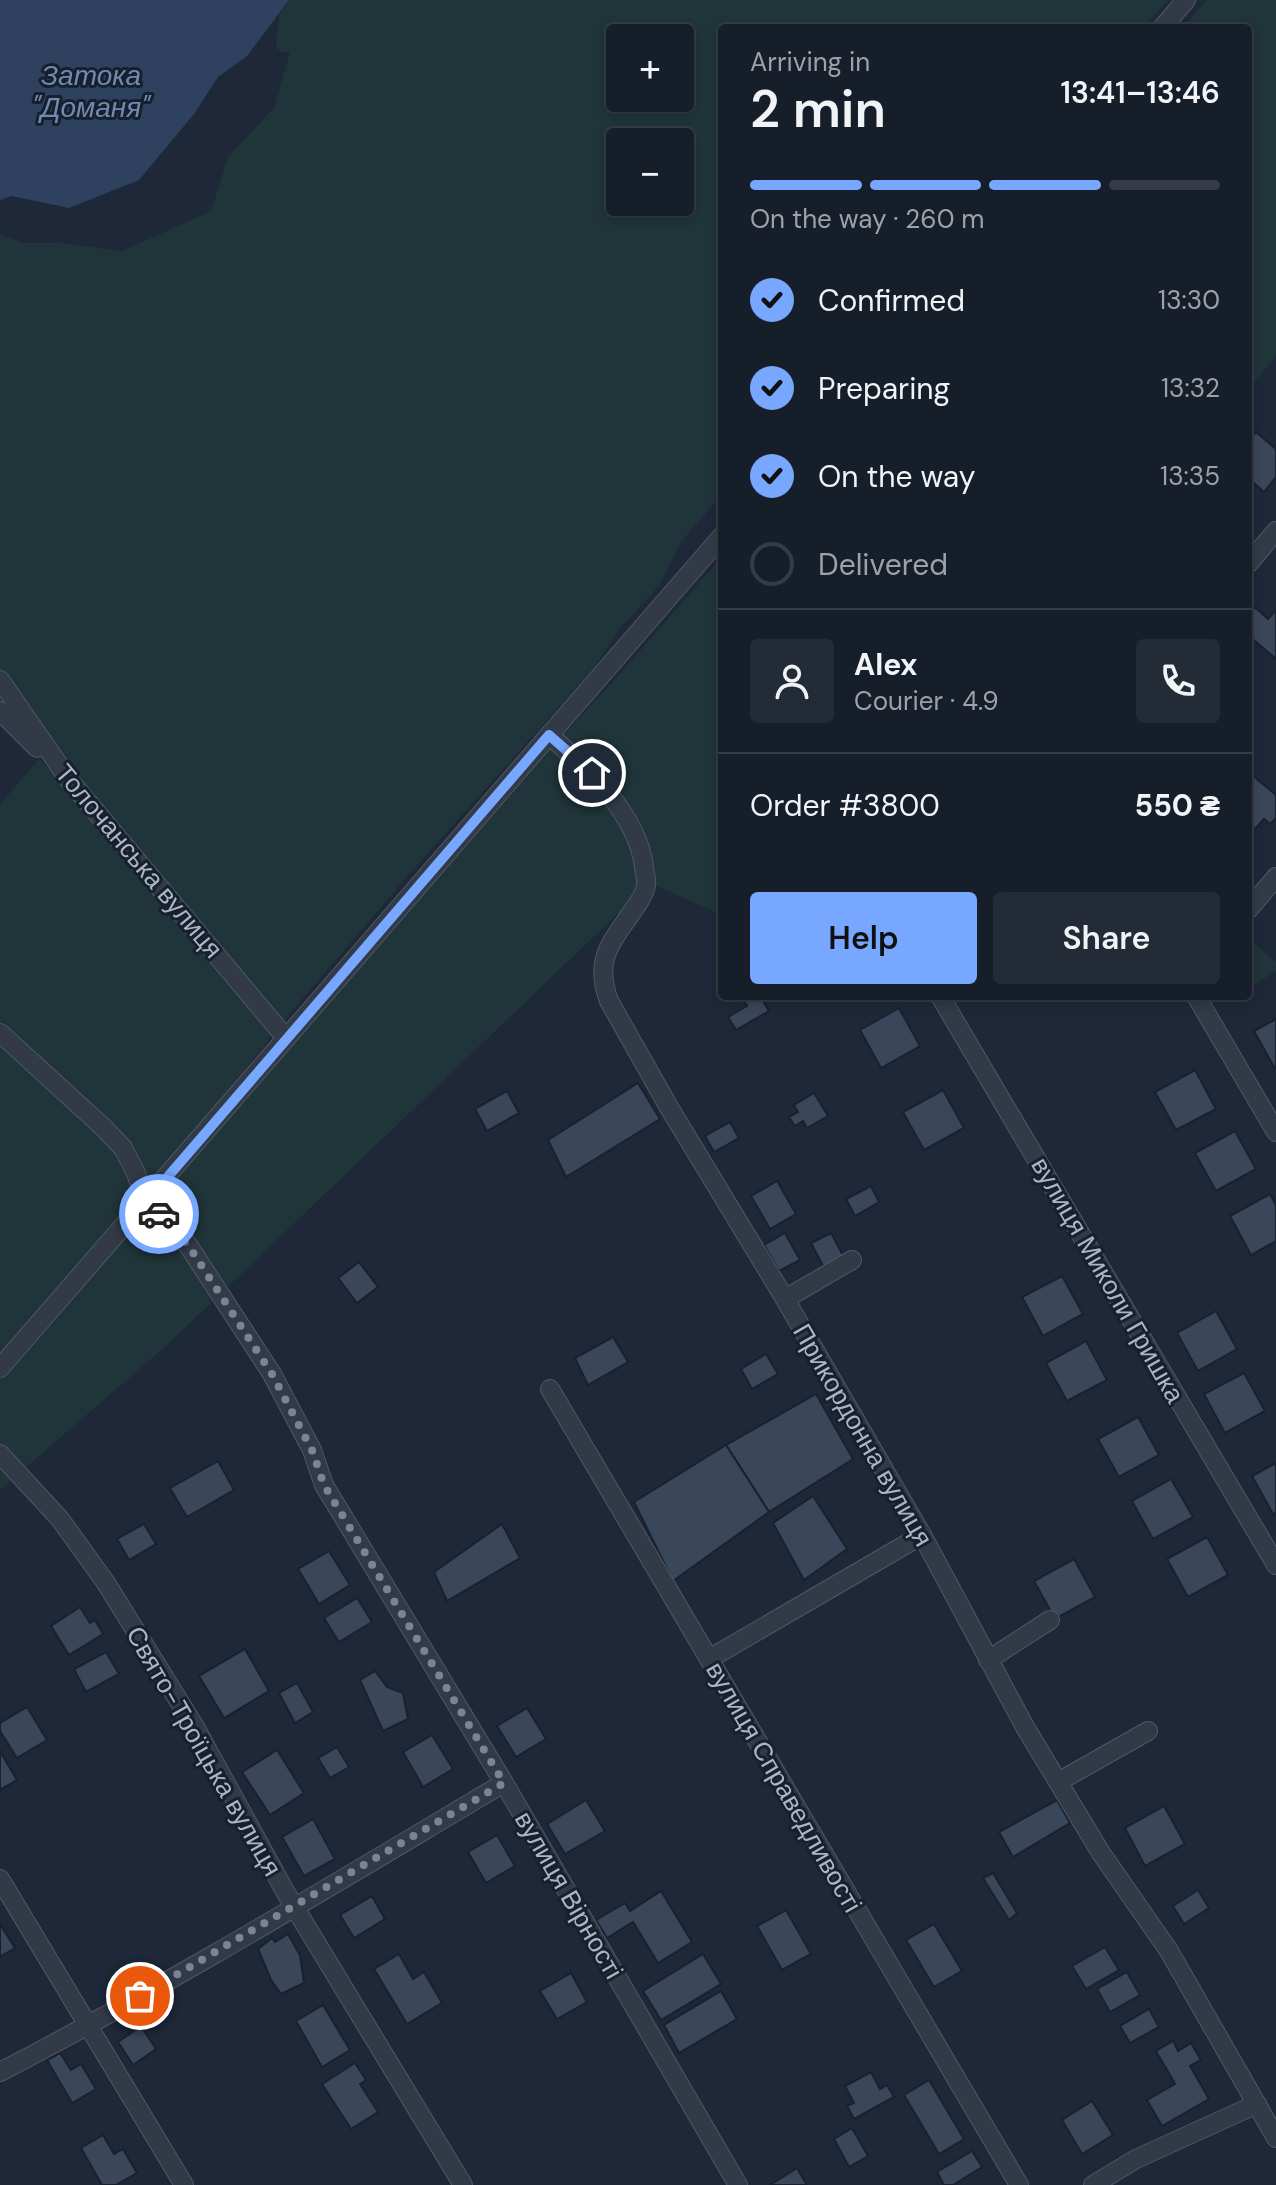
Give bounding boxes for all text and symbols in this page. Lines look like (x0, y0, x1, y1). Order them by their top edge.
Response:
map controls (606, 24, 694, 216)
button: + (606, 24, 694, 112)
text: Arriving in (750, 45, 870, 79)
water label: Затока "Доманя" (32, 57, 152, 126)
text: 13:41–13:46 (1060, 73, 1220, 112)
text: 2 min (750, 75, 886, 143)
button: − (606, 128, 694, 216)
text: On the way · 260 m (750, 202, 985, 236)
icon: check (750, 278, 794, 322)
text: Confirmed (818, 281, 965, 320)
text: 13:30 (1158, 283, 1220, 317)
icon: check (750, 366, 794, 410)
text: Preparing (818, 369, 950, 408)
text: 13:32 (1161, 371, 1220, 405)
icon: check (750, 454, 794, 498)
text: On the way (818, 457, 975, 496)
text: 13:35 (1160, 459, 1220, 493)
text: Delivered (818, 545, 948, 584)
button: person (750, 639, 834, 723)
button: phone (1136, 639, 1220, 723)
text: Alex (854, 645, 917, 684)
text: Courier · 4.9 (854, 684, 999, 718)
pin (558, 739, 626, 807)
icon: home (570, 751, 614, 795)
street label: Толочанська вулиця (48, 757, 230, 965)
text: Order #3800 (750, 786, 940, 825)
text: 550 ₴ (1135, 786, 1220, 825)
button: Help (750, 892, 977, 984)
button: Share (993, 892, 1220, 984)
street label: вулиця Миколи Гришка (1024, 1151, 1193, 1410)
courier (119, 1174, 199, 1254)
icon: car (137, 1192, 181, 1236)
street label: Прикордонна вулиця (785, 1317, 941, 1553)
street label: Свято-Троїцька вулиця (118, 1620, 290, 1882)
street label: вулиця Справедливості (698, 1656, 870, 1918)
street label: вулиця Вірності (507, 1805, 631, 1985)
pin (106, 1962, 174, 2030)
icon: bag (118, 1974, 162, 2018)

